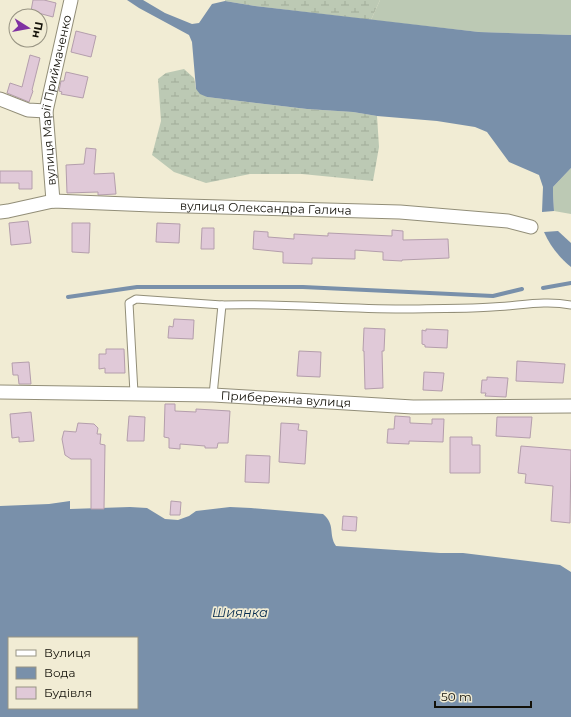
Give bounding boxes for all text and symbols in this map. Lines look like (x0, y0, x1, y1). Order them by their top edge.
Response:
north arrow (8, 8, 48, 48)
street label: вулиця Марії Приймаченко (38, 13, 74, 186)
text: Пн (29, 20, 46, 39)
street label: вулиця Олександра Галича (180, 198, 352, 218)
street label: Прибережна вулиця (220, 387, 351, 410)
water label: Шиянка (212, 604, 268, 620)
legend (8, 637, 138, 709)
text: Вулиця (44, 645, 91, 660)
text: Вода (44, 665, 75, 680)
scale bar (435, 683, 531, 709)
text: Будівля (44, 685, 92, 700)
text: 50 m (441, 689, 472, 704)

